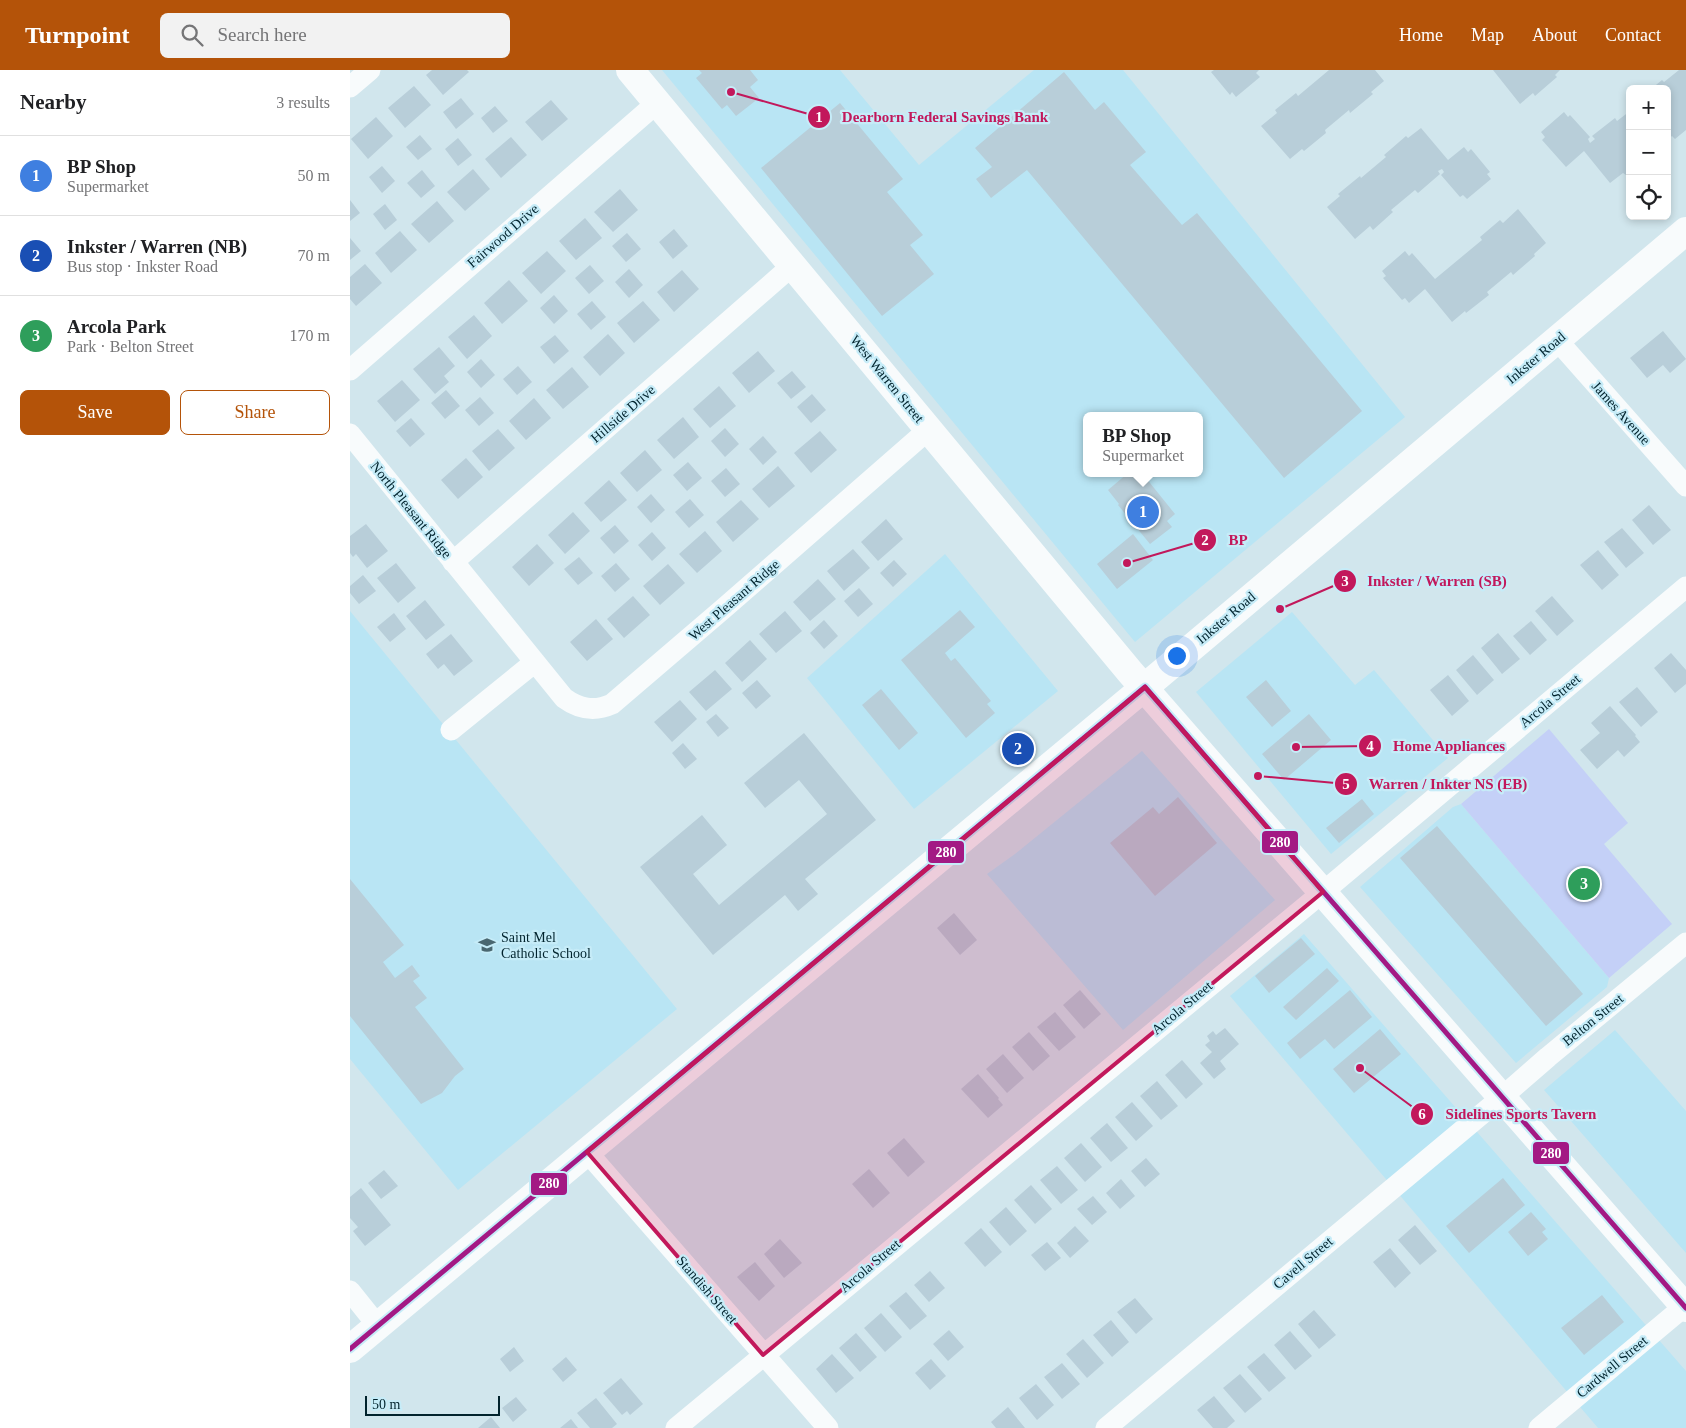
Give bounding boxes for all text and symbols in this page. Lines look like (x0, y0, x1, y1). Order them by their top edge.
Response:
search box (160, 13, 510, 58)
icon: search (178, 21, 206, 49)
text: Turnpoint (25, 22, 130, 48)
text: Search here (218, 24, 307, 45)
text: Home (1399, 25, 1443, 45)
text: Map (1471, 25, 1504, 45)
text: About (1532, 25, 1577, 45)
text: Contact (1605, 25, 1661, 45)
map controls (1626, 85, 1671, 220)
button: + (1626, 85, 1671, 130)
text: Nearby (20, 90, 87, 114)
text: 3 results (276, 94, 330, 111)
callout: Dearborn Federal Savings Bank (806, 102, 1058, 132)
text: 1 (815, 109, 823, 125)
text: Dearborn Federal Savings Bank (842, 109, 1049, 125)
button: − (1626, 130, 1671, 175)
text: BP Shop (67, 156, 136, 177)
text: 1 (32, 167, 40, 184)
text: 50 m (298, 167, 330, 184)
button: locate (1626, 175, 1671, 220)
text: Supermarket (67, 178, 149, 195)
street label: Fairwood Drive (464, 201, 542, 271)
text: Inkster / Warren (NB) (67, 236, 247, 257)
text: 2 (32, 247, 40, 264)
text: 70 m (298, 247, 330, 264)
text: Bus stop · Inkster Road (67, 258, 218, 275)
text: Arcola Park (67, 316, 166, 337)
text: 3 (32, 327, 40, 344)
text: 170 m (290, 327, 330, 344)
street label: Inkster Road (1504, 329, 1568, 387)
street label: West Warren Street (847, 332, 927, 426)
text: Park · Belton Street (67, 338, 194, 355)
street label: James Avenue (1589, 378, 1653, 448)
street label: Hillside Drive (588, 382, 658, 446)
button: Save (20, 390, 170, 435)
button: Share (180, 390, 330, 435)
popup (1083, 412, 1203, 477)
text: BP Shop (1102, 425, 1171, 446)
text: Supermarket (1102, 447, 1184, 464)
street label: North Pleasant Ridge (367, 459, 455, 561)
pin: 1 (1127, 493, 1159, 531)
callout: BP (1193, 525, 1257, 555)
text: 2 (1201, 532, 1209, 548)
text: BP (1228, 532, 1248, 548)
street label: West Pleasant Ridge (686, 557, 782, 643)
callout: Inkster / Warren (SB) (1332, 566, 1517, 596)
text: 3 (1341, 573, 1349, 589)
text: Inkster / Warren (SB) (1367, 573, 1507, 590)
street label: Inkster Road (1194, 589, 1258, 647)
your location (1164, 643, 1190, 669)
street label: Arcola Street (1517, 671, 1583, 731)
pin: 2 (1002, 730, 1034, 768)
callout: Home Appliances (1358, 731, 1515, 761)
text: 4 (1366, 738, 1374, 754)
text: Home Appliances (1393, 738, 1505, 754)
callout: Warren / Inkter NS (EB) (1334, 769, 1538, 799)
text: 5 (1342, 776, 1350, 792)
text: Warren / Inkter NS (EB) (1369, 776, 1527, 793)
line badge: 280 (1261, 830, 1299, 854)
text: 280 (1270, 835, 1291, 850)
line badge: 280 (927, 840, 965, 864)
text: 280 (936, 845, 957, 860)
pin: 3 (1568, 865, 1600, 903)
place label: Saint Mel Catholic School (501, 930, 591, 961)
school or university icon: Saint Mel Catholic School (477, 935, 497, 955)
street label: Arcola Street (1149, 978, 1215, 1038)
street label: Belton Street (1560, 991, 1626, 1049)
callout: Sidelines Sports Tavern (1410, 1099, 1606, 1129)
text: 6 (1418, 1106, 1426, 1122)
text: Sidelines Sports Tavern (1446, 1106, 1597, 1122)
line badge: 280 (1532, 1141, 1570, 1165)
text: 280 (1541, 1146, 1562, 1161)
line badge: 280 (530, 1172, 568, 1196)
text: 280 (539, 1176, 560, 1191)
street label: Cavell Street (1270, 1234, 1336, 1292)
street label: Arcola Street (837, 1236, 903, 1296)
street label: Standish Street (674, 1253, 740, 1327)
street label: Cardwell Street (1574, 1333, 1650, 1401)
scale bar (365, 1393, 500, 1416)
text: 50 m (372, 1397, 400, 1412)

